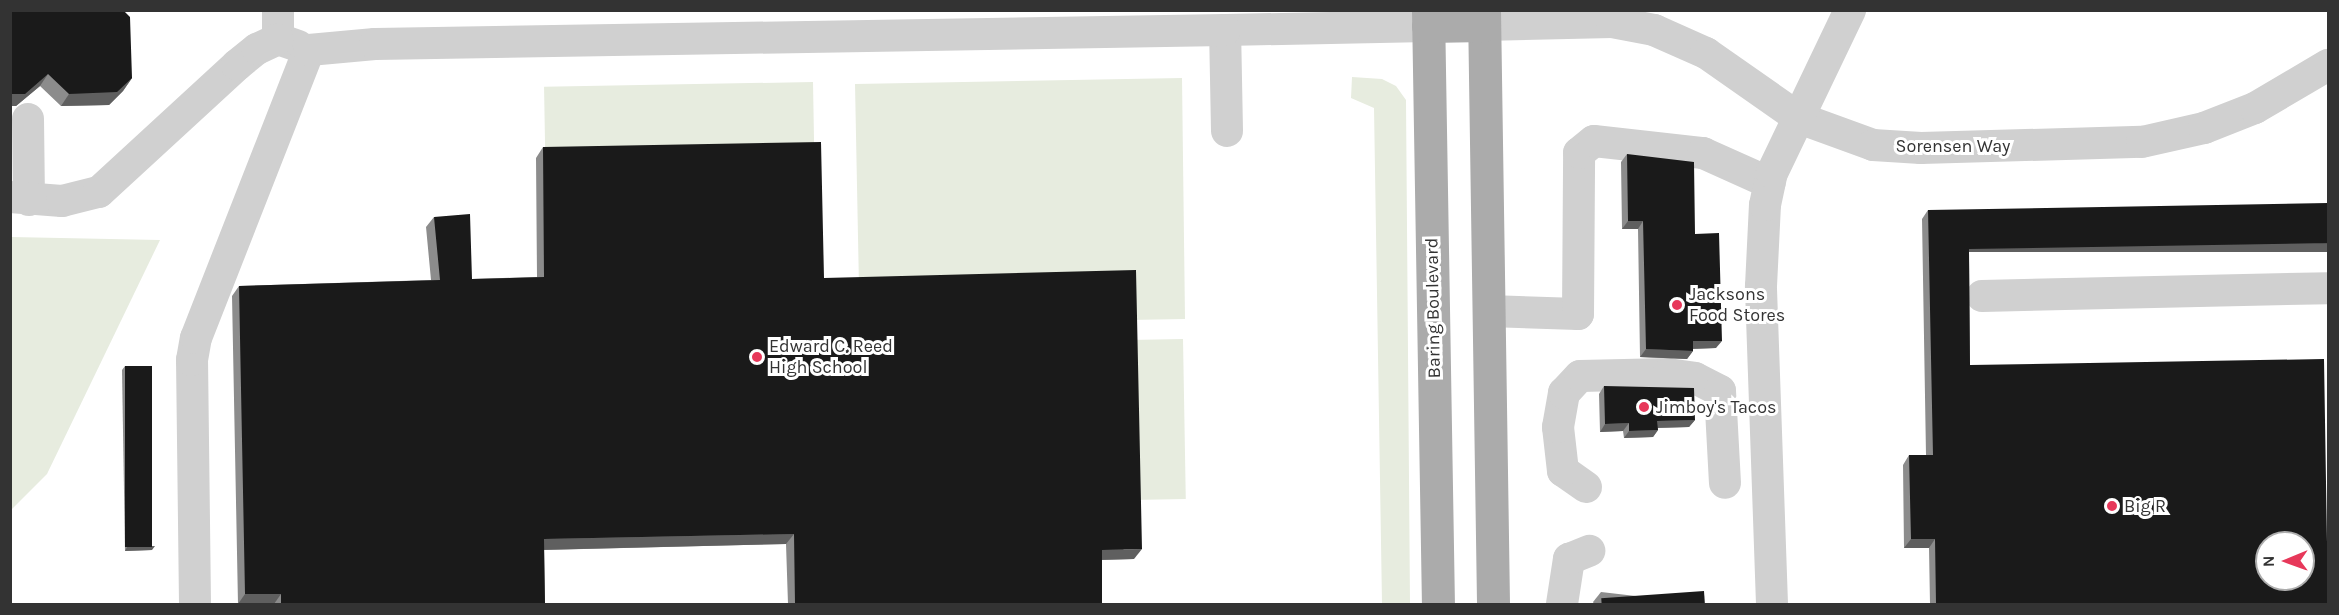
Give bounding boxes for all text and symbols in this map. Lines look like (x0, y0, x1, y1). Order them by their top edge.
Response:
street label: Sorensen Way (1896, 135, 2010, 157)
street label: Baring Boulevard (1421, 238, 1445, 378)
place label: Jacksons Food Stores (1689, 284, 1785, 326)
marker: Jacksons Food Stores (1670, 298, 1684, 312)
place label: Edward C. Reed High School (769, 336, 893, 378)
marker: Edward C. Reed High School (750, 350, 764, 364)
place label: Jimboy's Tacos (1656, 396, 1776, 418)
marker: Jimboy's Tacos (1637, 400, 1651, 414)
place label: Big R (2124, 495, 2166, 517)
marker: Big R (2105, 499, 2119, 513)
north arrow (2255, 531, 2315, 591)
text: N (2259, 555, 2278, 567)

